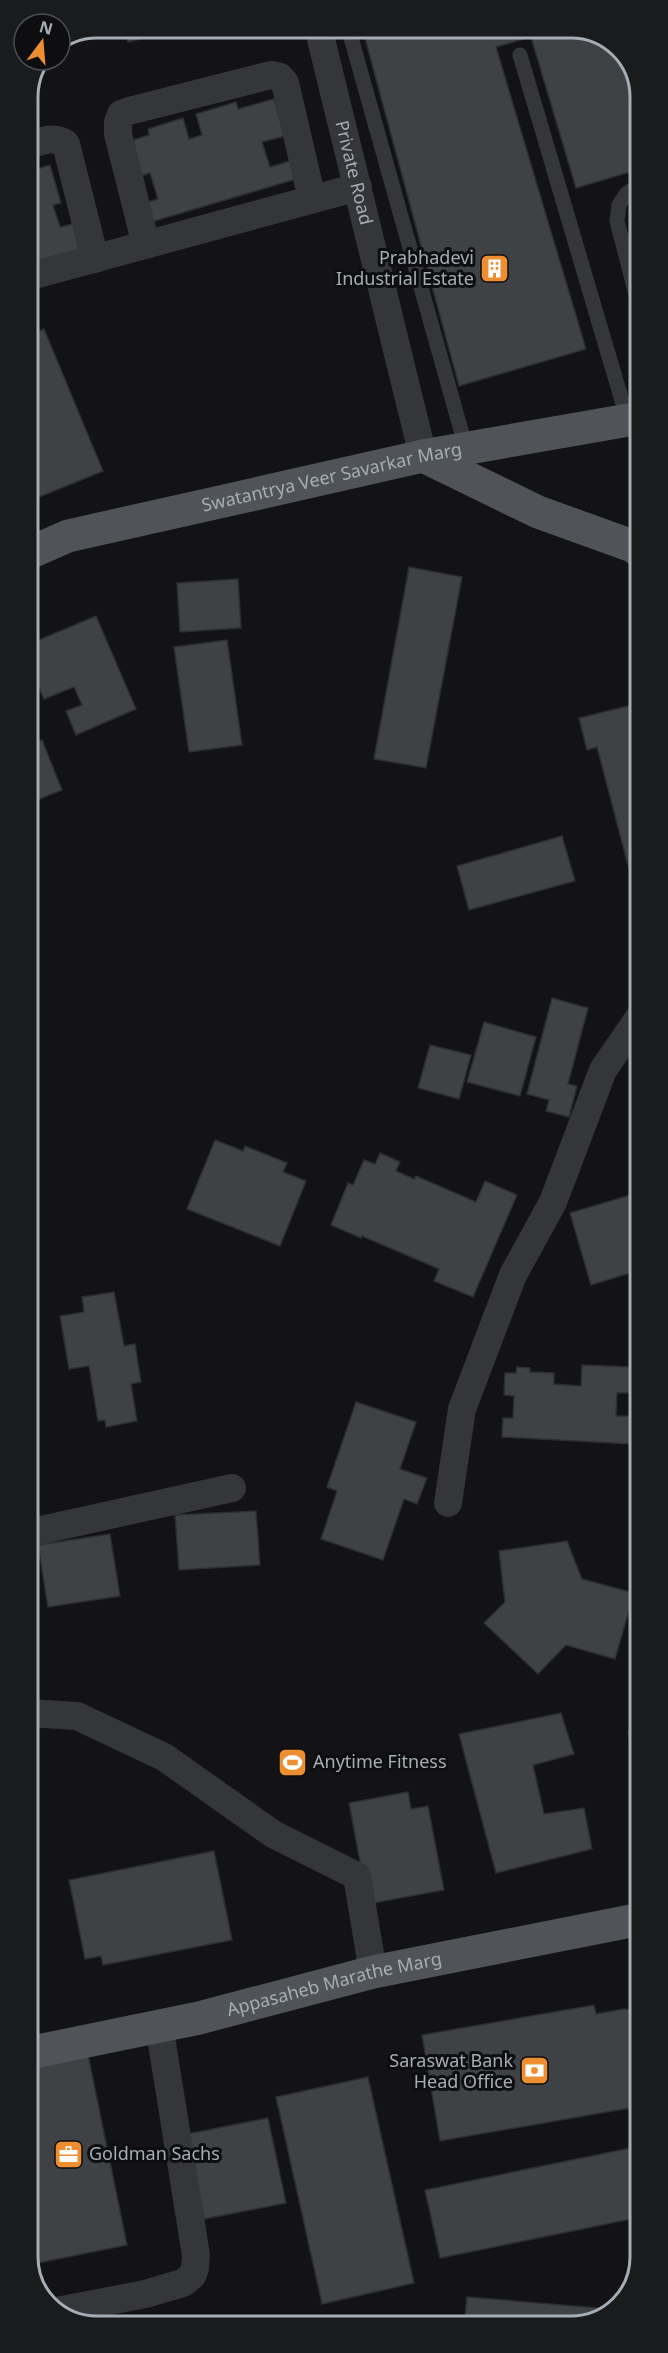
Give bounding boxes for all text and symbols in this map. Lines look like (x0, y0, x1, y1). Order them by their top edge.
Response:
north arrow (12, 12, 72, 72)
text: N (37, 15, 55, 40)
street label: Private Road (330, 118, 379, 227)
place label: Prabhadevi Industrial Estate (336, 245, 474, 290)
building icon: Prabhadevi Industrial Estate (479, 252, 511, 284)
street label: Swatantrya Veer Savarkar Marg (199, 436, 464, 517)
sports icon: Anytime Fitness (276, 1746, 308, 1778)
place label: Anytime Fitness (313, 1749, 447, 1773)
street label: Appasaheb Marathe Marg (224, 1946, 444, 2021)
place label: Saraswat Bank Head Office (389, 2048, 513, 2093)
bank icon: Saraswat Bank Head Office (518, 2055, 550, 2087)
office icon: Goldman Sachs (52, 2138, 84, 2170)
place label: Goldman Sachs (89, 2141, 220, 2165)

